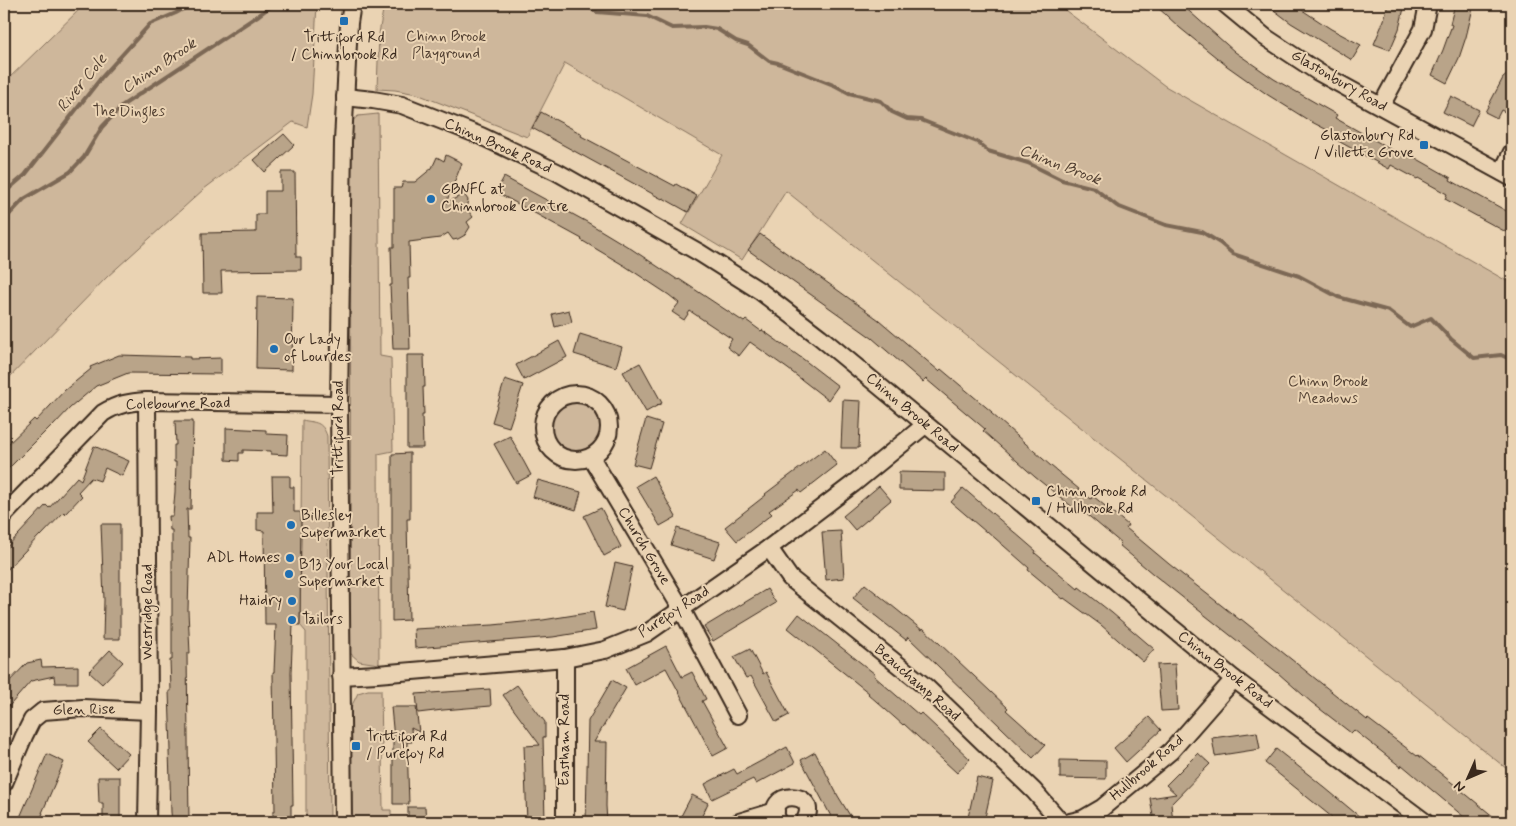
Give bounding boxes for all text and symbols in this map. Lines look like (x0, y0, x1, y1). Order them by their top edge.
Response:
marker: Trittiford Rd / Chinnbrook Rd (338, 15, 350, 27)
park label: Chinn Brook Playground (406, 27, 487, 64)
place label: Trittiford Rd / Chinnbrook Rd (291, 28, 397, 65)
water label: Chinn Brook (118, 33, 201, 99)
street label: Glastonbury Road (1287, 45, 1391, 117)
water label: River Cole (52, 49, 113, 116)
park label: The Dingles (93, 102, 166, 123)
street label: Chinn Brook Road (441, 113, 555, 179)
place label: Glastonbury Rd / Villette Grove (1314, 126, 1414, 163)
marker: Glastonbury Rd / Villette Grove (1418, 139, 1430, 151)
water label: Chinn Brook (1016, 140, 1105, 190)
place label: GBNFC at Chinnbrook Centre (441, 180, 569, 217)
marker: GBNFC at Chinnbrook Centre (425, 193, 437, 205)
place label: Our Lady of Lourdes (284, 330, 351, 367)
marker: Our Lady of Lourdes (268, 343, 280, 355)
street label: Chinn Brook Road (861, 368, 963, 458)
park label: Chinn Brook Meadows (1288, 372, 1369, 409)
street label: Trittiford Road (329, 380, 351, 475)
street label: Colebourne Road (125, 393, 231, 415)
place label: Chinn Brook Rd / Hullbrook Rd (1046, 482, 1147, 519)
marker: Chinn Brook Rd / Hullbrook Rd (1030, 495, 1042, 507)
street label: Church Grove (613, 503, 675, 589)
place label: Billesley Supermarket (301, 506, 387, 543)
marker: Billesley Supermarket (285, 519, 297, 531)
place label: ADL Homes (207, 548, 280, 568)
marker: ADL Homes (284, 552, 296, 564)
place label: B13 Your Local Supermarket (299, 555, 389, 592)
street label: Westridge Road (138, 564, 159, 660)
marker: B13 Your Local Supermarket (283, 568, 295, 580)
street label: Purefoy Road (634, 581, 715, 644)
place label: Haidry (239, 591, 282, 611)
marker: Haidry (286, 595, 298, 607)
place label: Tailors (302, 610, 343, 630)
marker: Tailors (286, 614, 298, 626)
street label: Chinn Brook Road (1173, 627, 1277, 713)
street label: Beauchamp Road (870, 640, 965, 726)
street label: Eastham Road (555, 694, 575, 786)
street label: Glen Rise (52, 699, 116, 721)
place label: Trittiford Rd / Purefoy Rd (366, 727, 447, 766)
street label: Hullbrook Road (1106, 730, 1188, 806)
marker: Trittiford Rd / Purefoy Rd (350, 740, 362, 752)
north arrow (1444, 754, 1494, 804)
text: N (1450, 777, 1469, 796)

